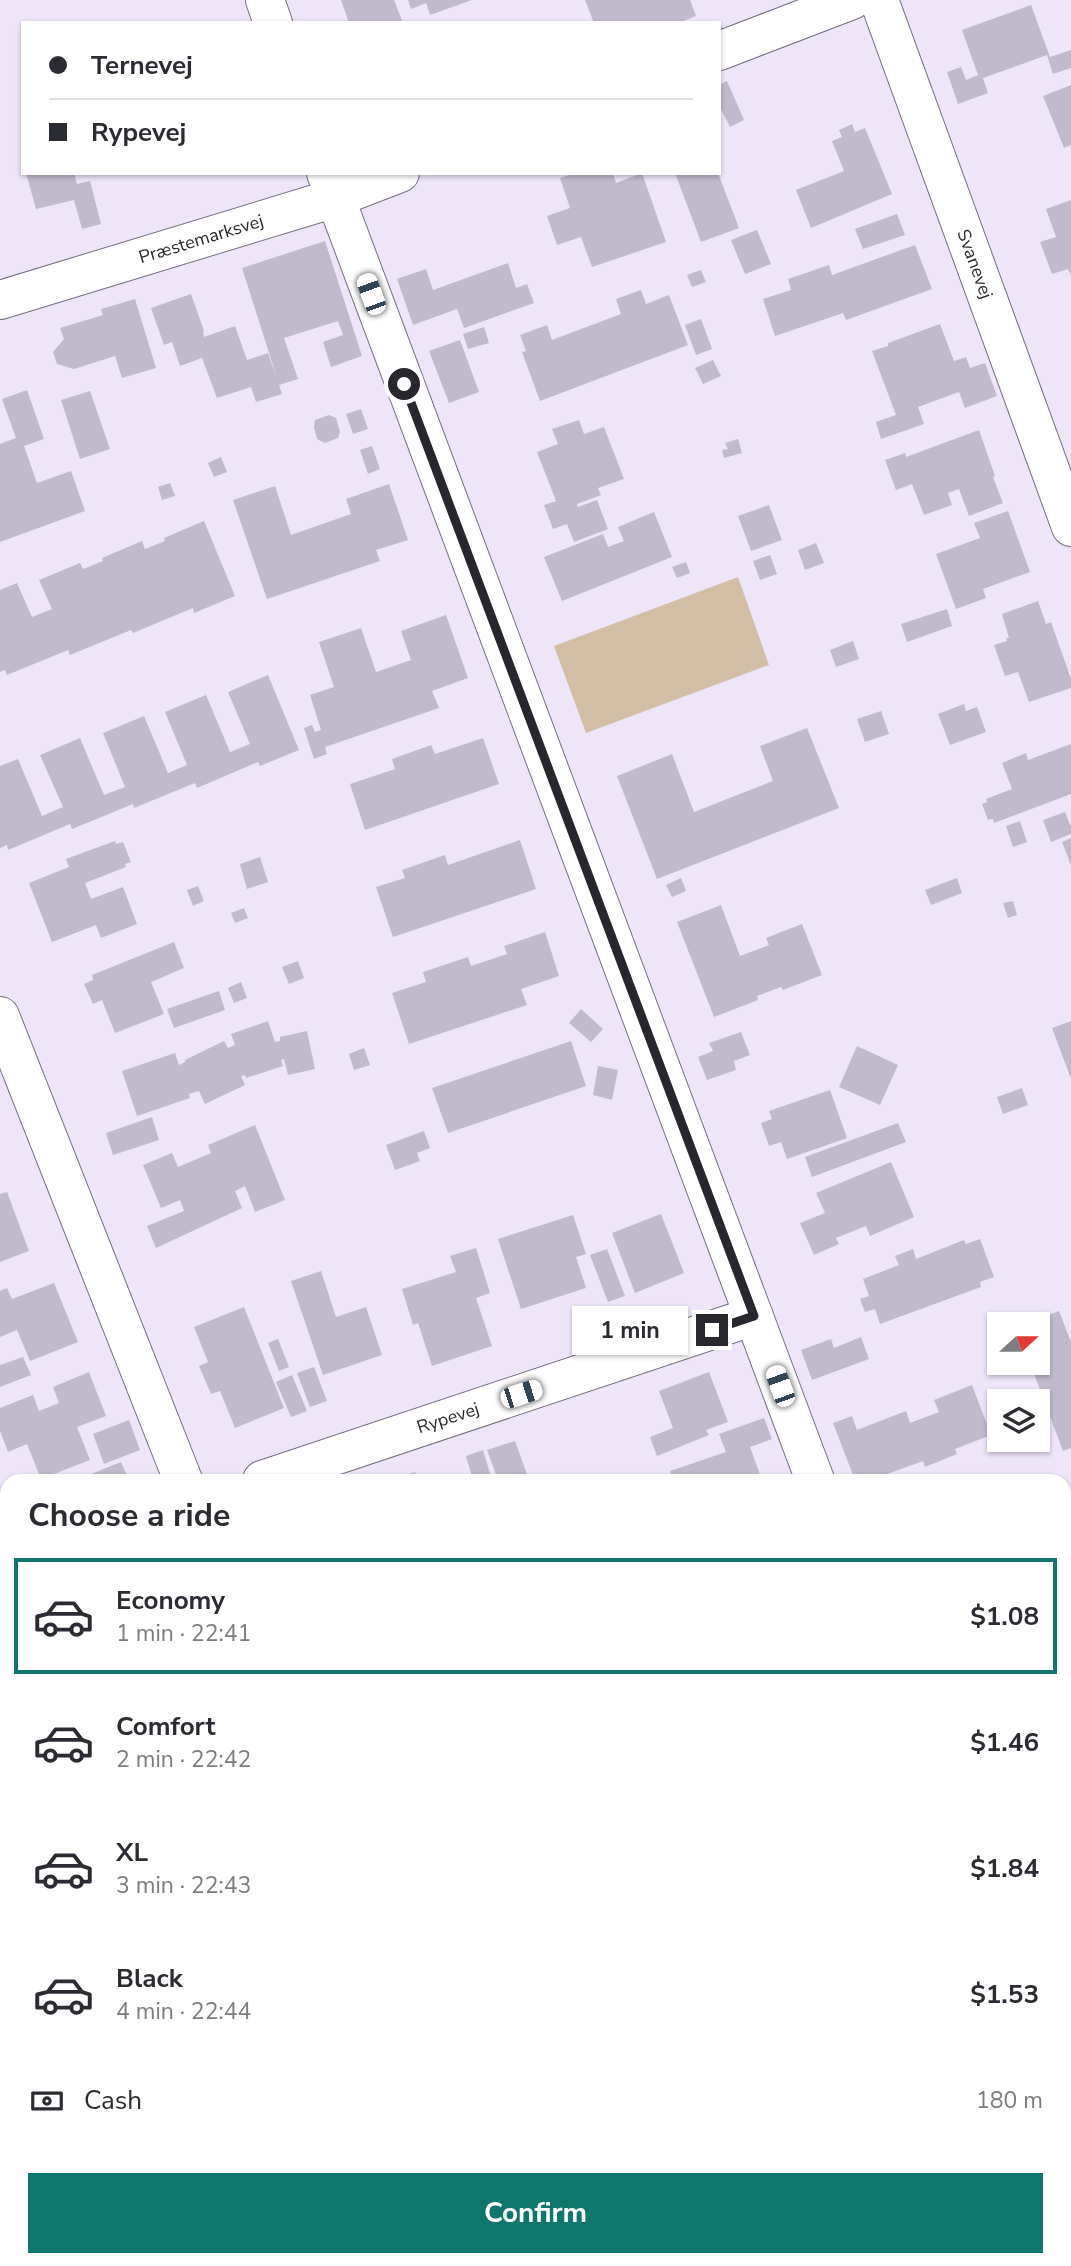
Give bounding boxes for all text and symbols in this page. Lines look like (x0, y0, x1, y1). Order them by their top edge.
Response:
text: Ternevej (91, 48, 193, 83)
text: Rypevej (91, 115, 186, 150)
street label: Præstemarksvej (136, 209, 266, 269)
street label: Svanevej (951, 226, 999, 302)
car (354, 271, 389, 317)
route start (388, 368, 420, 400)
callout: 1 min (572, 1306, 688, 1354)
north arrow (987, 1312, 1050, 1376)
map controls (987, 1312, 1050, 1452)
route end (696, 1314, 728, 1346)
text: 1 min (600, 1315, 660, 1346)
car (763, 1363, 798, 1409)
car (498, 1378, 545, 1410)
button: layers (987, 1389, 1050, 1452)
street label: Rypevej (414, 1397, 482, 1439)
text: Choose a ride (28, 1494, 230, 1537)
text: Economy (116, 1583, 225, 1618)
icon: car (32, 1585, 95, 1648)
text: $1.08 (970, 1599, 1039, 1634)
text: 1 min · 22:41 (116, 1618, 251, 1649)
text: Comfort (116, 1709, 216, 1744)
icon: car (32, 1711, 95, 1774)
text: $1.46 (970, 1725, 1039, 1760)
text: 2 min · 22:42 (116, 1744, 251, 1775)
text: XL (116, 1835, 148, 1870)
icon: car (32, 1837, 95, 1900)
text: $1.84 (970, 1851, 1039, 1886)
text: 3 min · 22:43 (116, 1870, 251, 1901)
text: Black (116, 1961, 183, 1996)
icon: car (32, 1963, 95, 2026)
text: $1.53 (970, 1977, 1039, 2012)
text: 4 min · 22:44 (116, 1996, 251, 2027)
icon: cash (28, 2082, 66, 2120)
text: Cash (84, 2083, 142, 2118)
text: 180 m (976, 2085, 1043, 2116)
button: Confirm (28, 2173, 1043, 2253)

